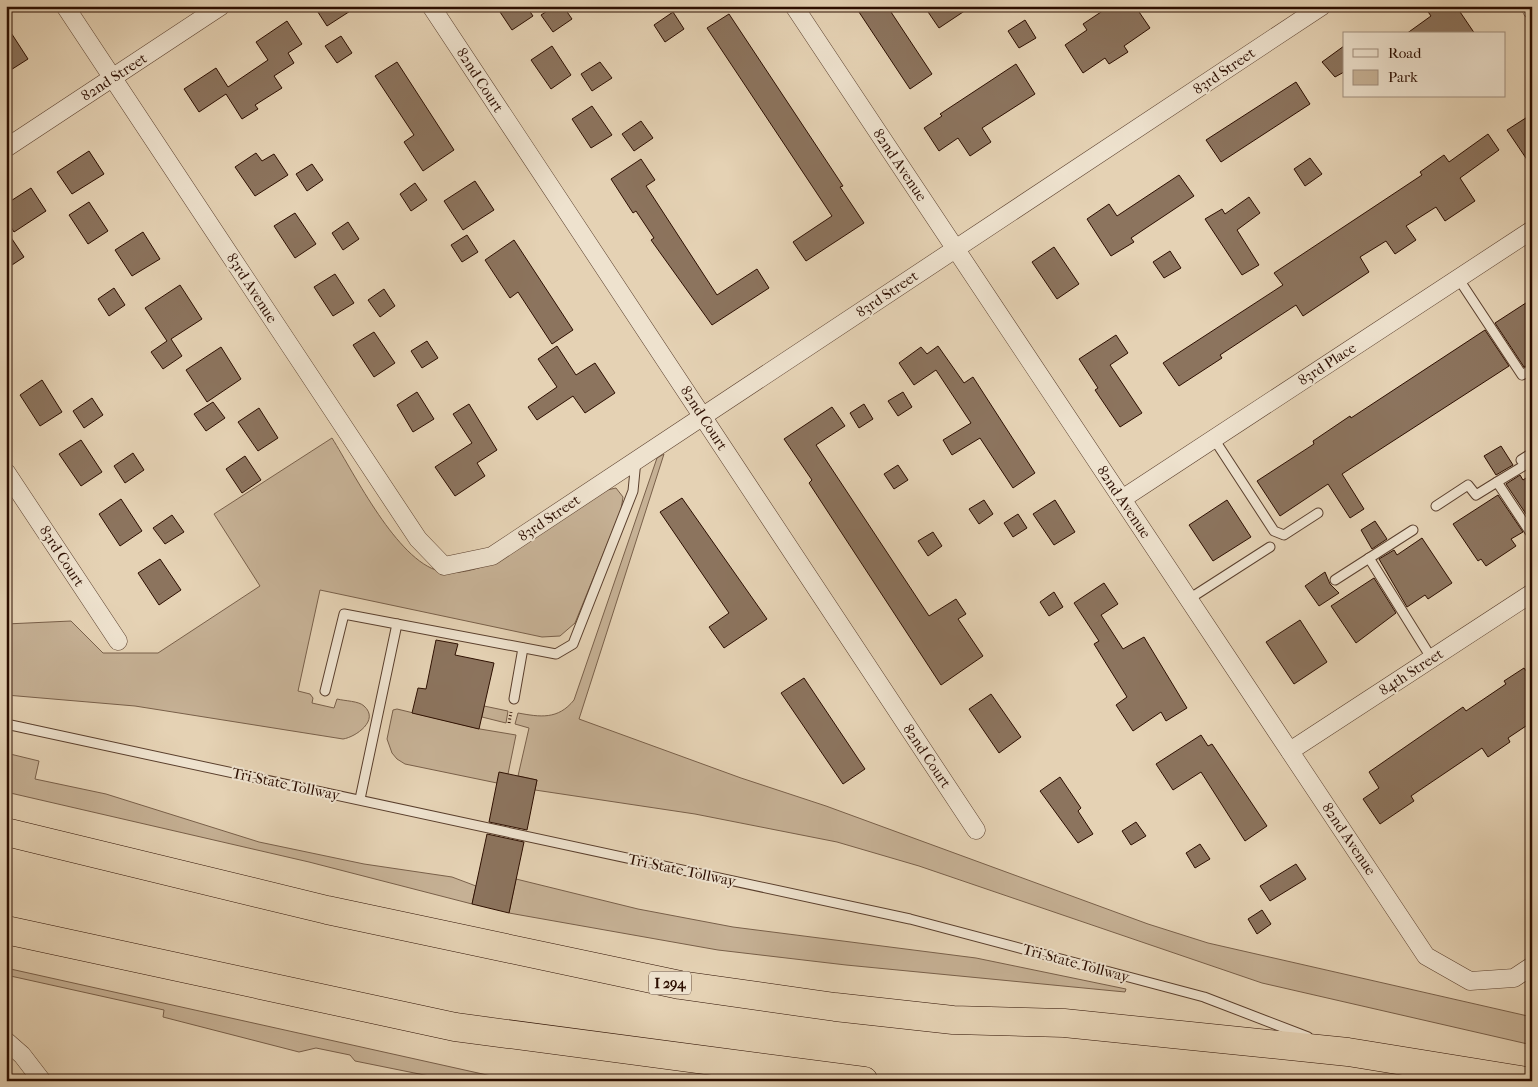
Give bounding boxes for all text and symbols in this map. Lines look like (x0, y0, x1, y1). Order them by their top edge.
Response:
legend (1343, 32, 1506, 98)
street label: 83rd Street (1190, 43, 1259, 98)
street label: 82nd Court (453, 44, 508, 116)
text: Road (1388, 44, 1422, 62)
street label: 82nd Street (78, 49, 151, 105)
text: Park (1388, 68, 1418, 86)
street label: 82nd Avenue (869, 125, 931, 205)
street label: 83rd Avenue (223, 250, 282, 327)
street label: 83rd Street (853, 266, 922, 321)
street label: 83rd Place (1295, 338, 1360, 389)
street label: 82nd Court (677, 382, 732, 454)
street label: 82nd Avenue (1093, 462, 1155, 542)
street label: 83rd Street (515, 490, 584, 545)
street label: 83rd Court (36, 522, 89, 590)
street label: 84th Street (1376, 644, 1447, 699)
street label: 82nd Court (899, 721, 955, 792)
street label: Tri-State Tollway (230, 764, 343, 804)
street label: 82nd Avenue (1318, 799, 1380, 879)
street label: Tri-State Tollway (626, 850, 739, 890)
street label: Tri-State Tollway (1021, 940, 1132, 986)
road number: I 294 (649, 971, 691, 994)

